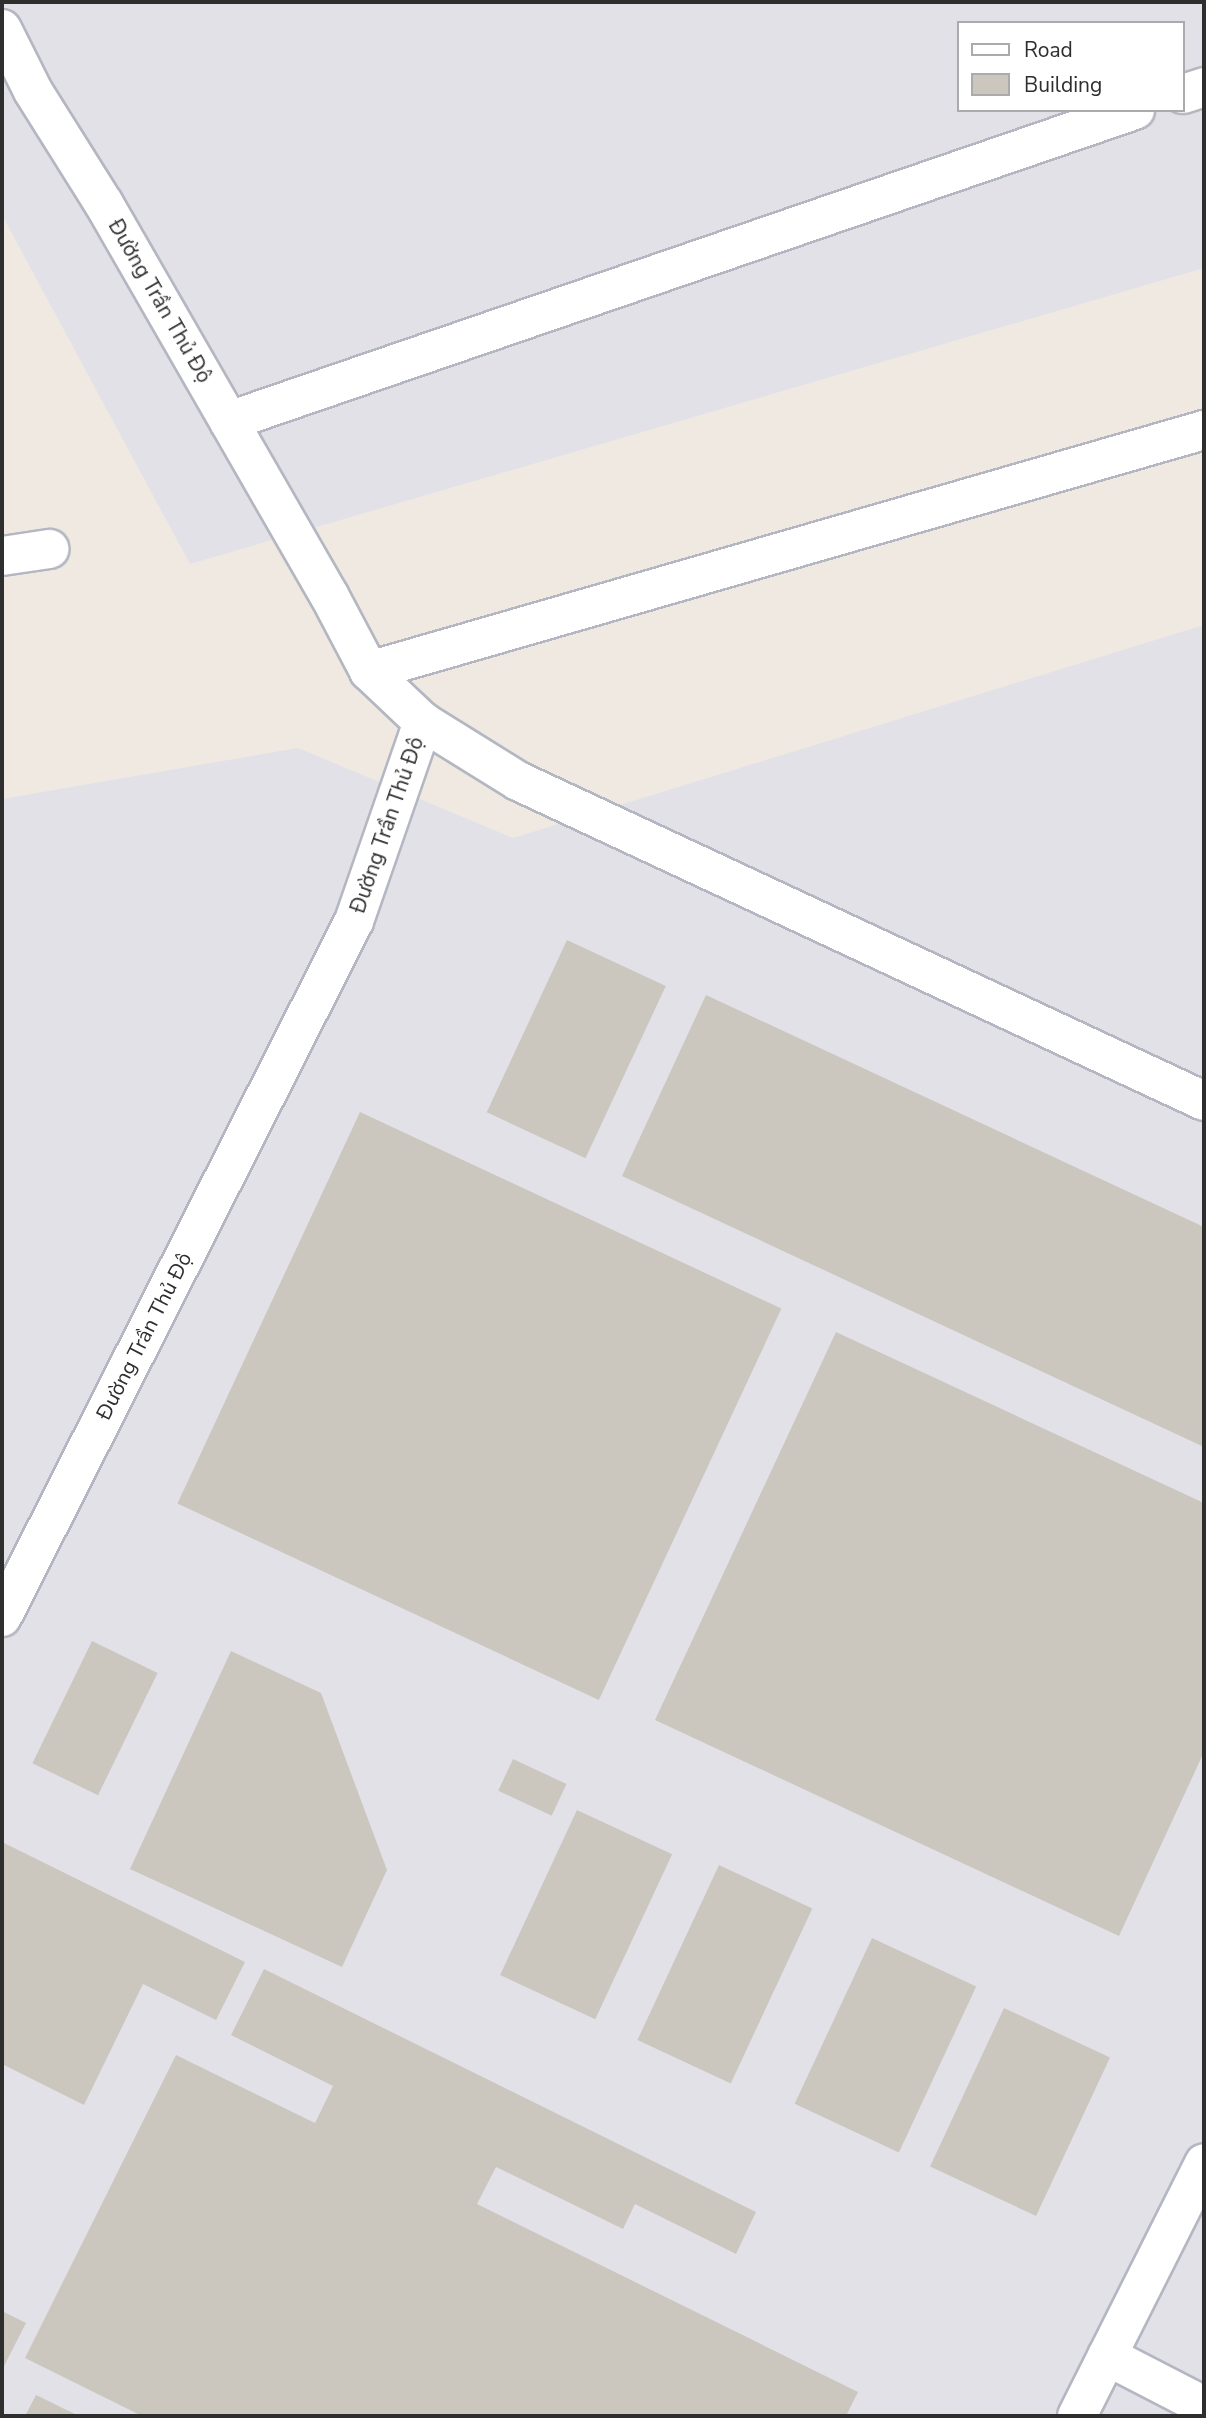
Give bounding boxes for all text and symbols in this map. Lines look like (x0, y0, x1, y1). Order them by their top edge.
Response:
legend (958, 21, 1185, 112)
text: Road (1024, 36, 1073, 64)
text: Building (1024, 71, 1102, 99)
street label: Đường Trần Thủ Độ (103, 215, 217, 387)
street label: Đường Trần Thủ Độ (345, 734, 429, 916)
street label: Đường Trần Thủ Độ (91, 1248, 197, 1424)

